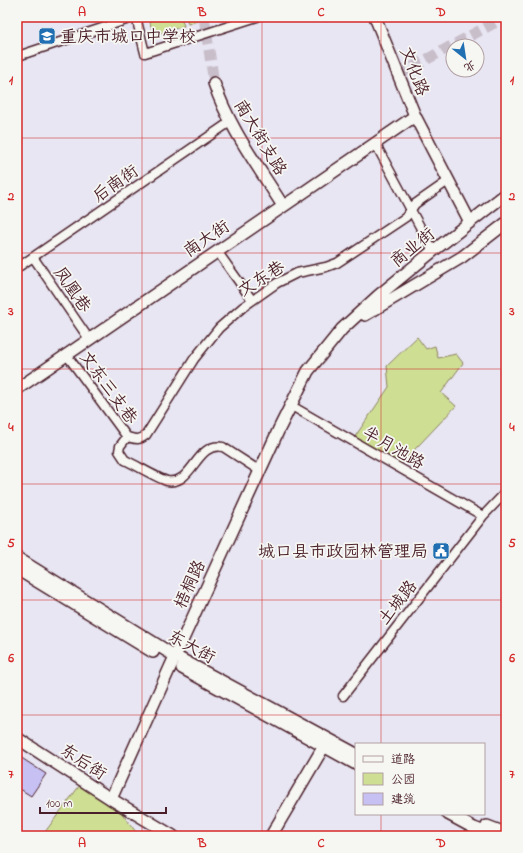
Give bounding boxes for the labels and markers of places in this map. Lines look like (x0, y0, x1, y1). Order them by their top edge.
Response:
place label: 重庆市城口中学校 (60, 25, 196, 50)
school or university icon: 重庆市城口中学校 (37, 26, 57, 46)
place label: 城口县市政园林管理局 (258, 540, 428, 565)
public building icon: 城口县市政园林管理局 (431, 541, 451, 561)

